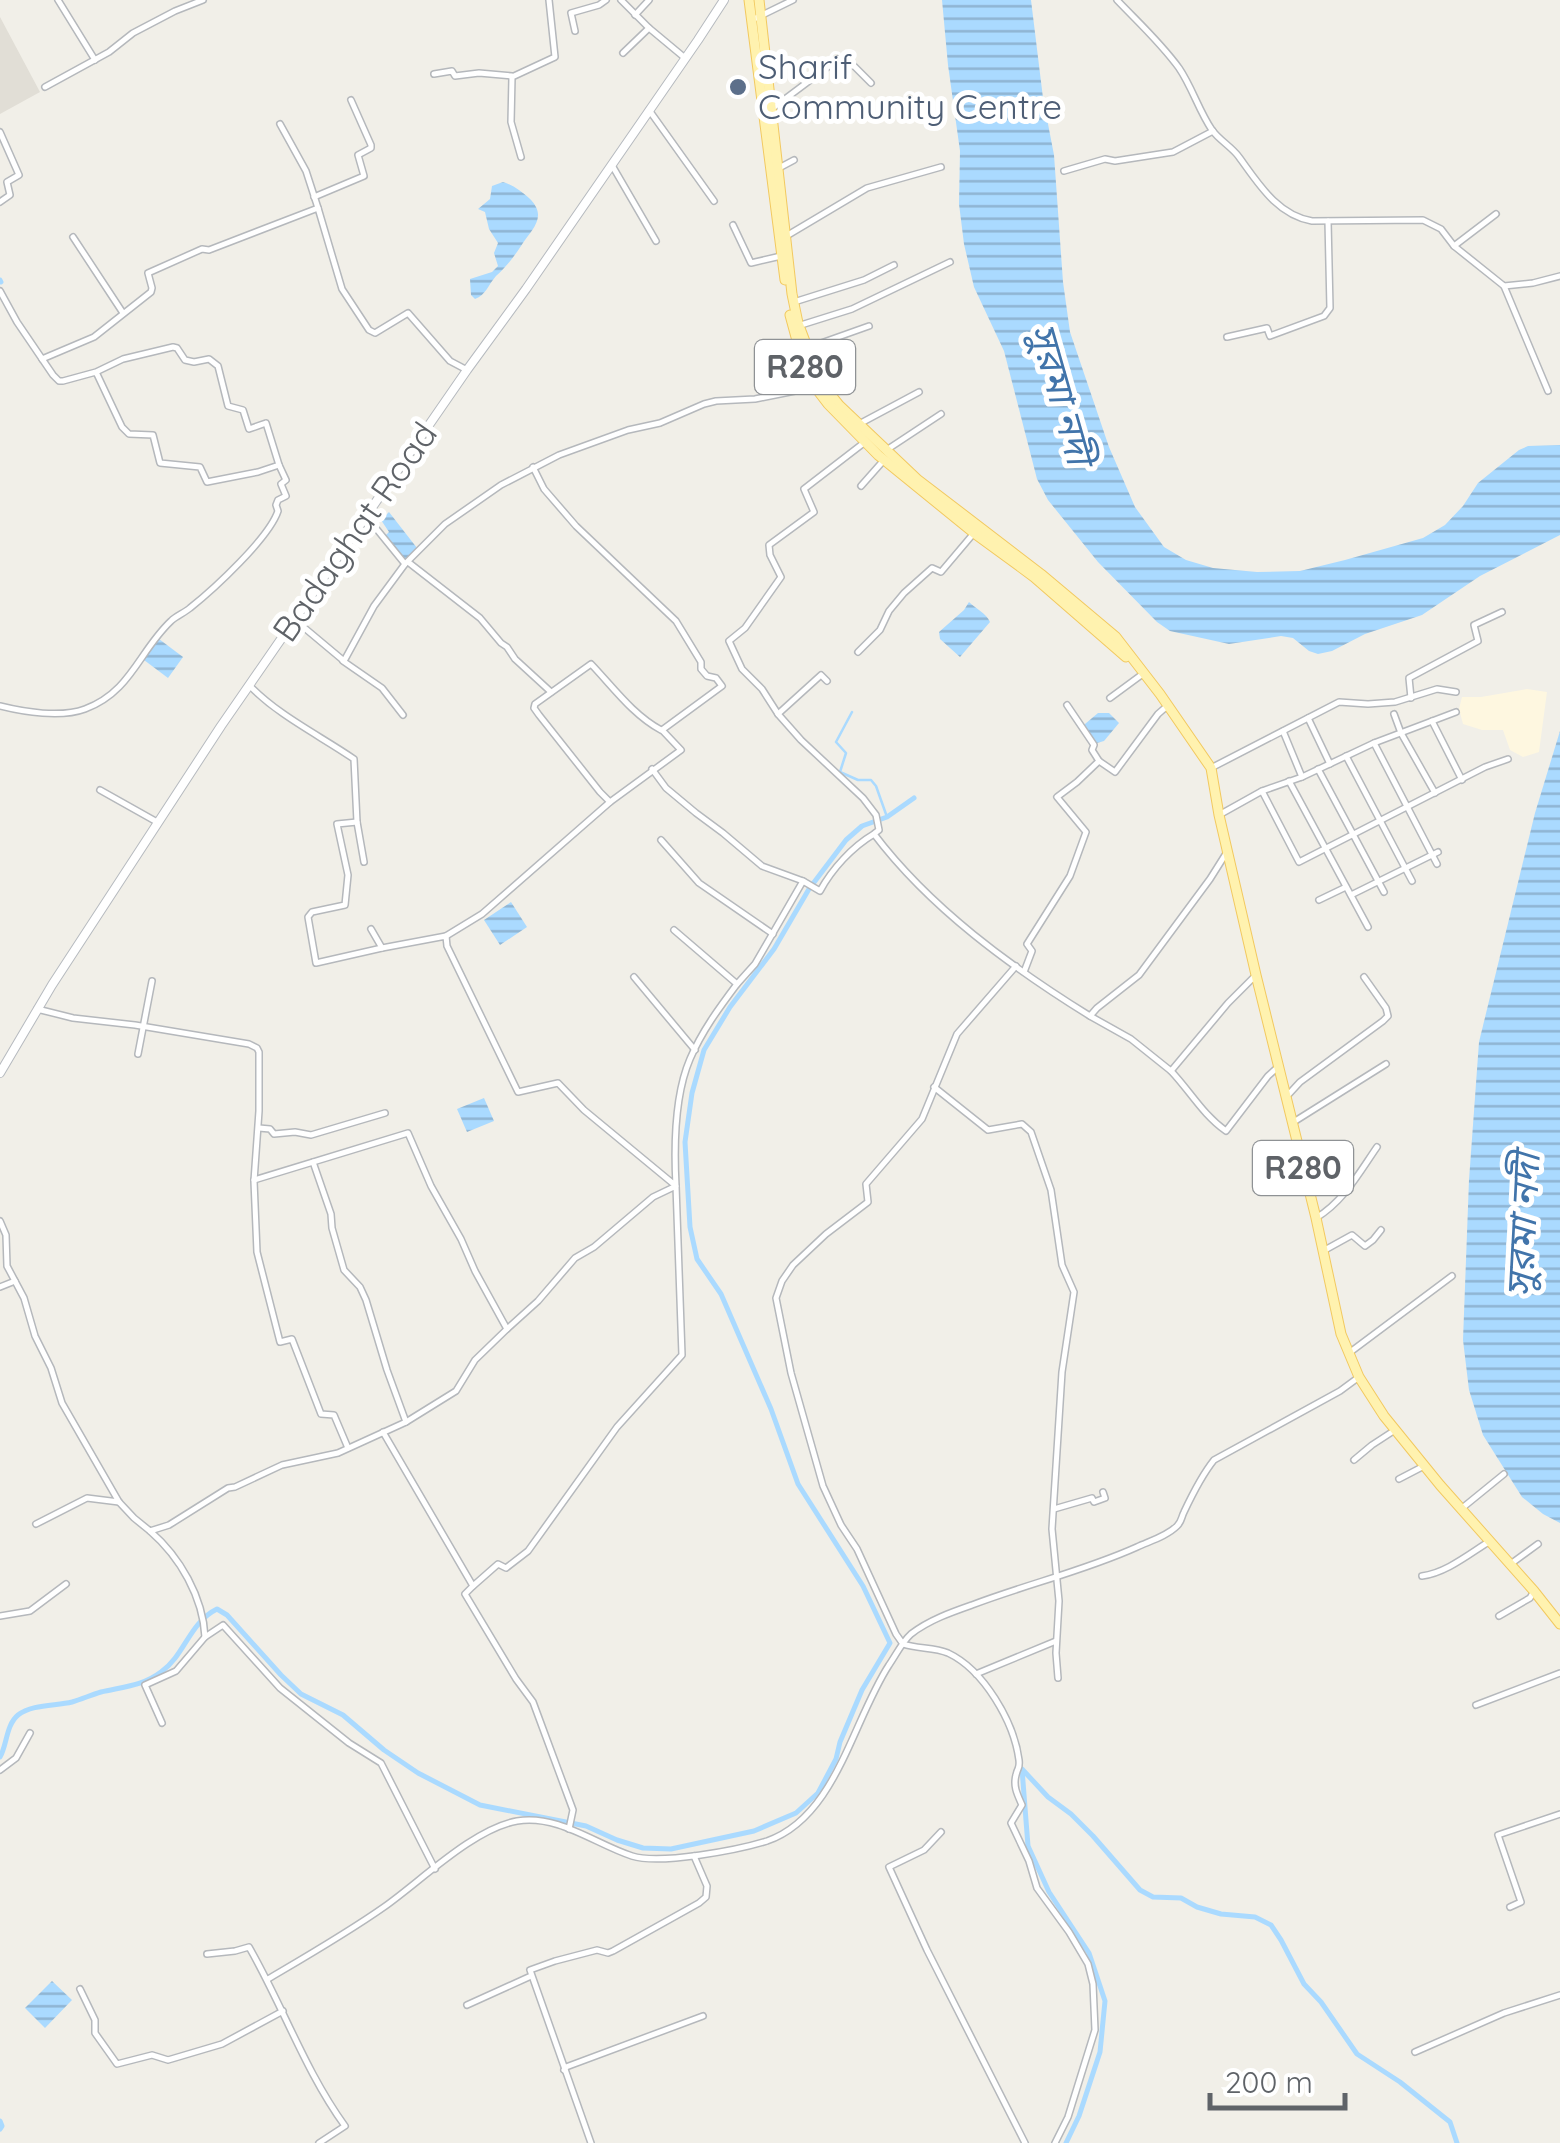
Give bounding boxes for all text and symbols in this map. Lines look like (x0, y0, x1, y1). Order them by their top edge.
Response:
place label: Sharif Community Centre (758, 44, 1062, 128)
marker: Sharif Community Centre (727, 76, 749, 98)
water label: সুরমা নদী (1019, 318, 1107, 476)
road number: R280 (755, 340, 855, 394)
street label: Badaghat Road (262, 413, 446, 650)
road number: R280 (1253, 1141, 1353, 1195)
water label: সুরমা নদী (1494, 1145, 1550, 1298)
scale bar (1210, 2048, 1345, 2110)
text: 200 m (1225, 2063, 1313, 2101)

